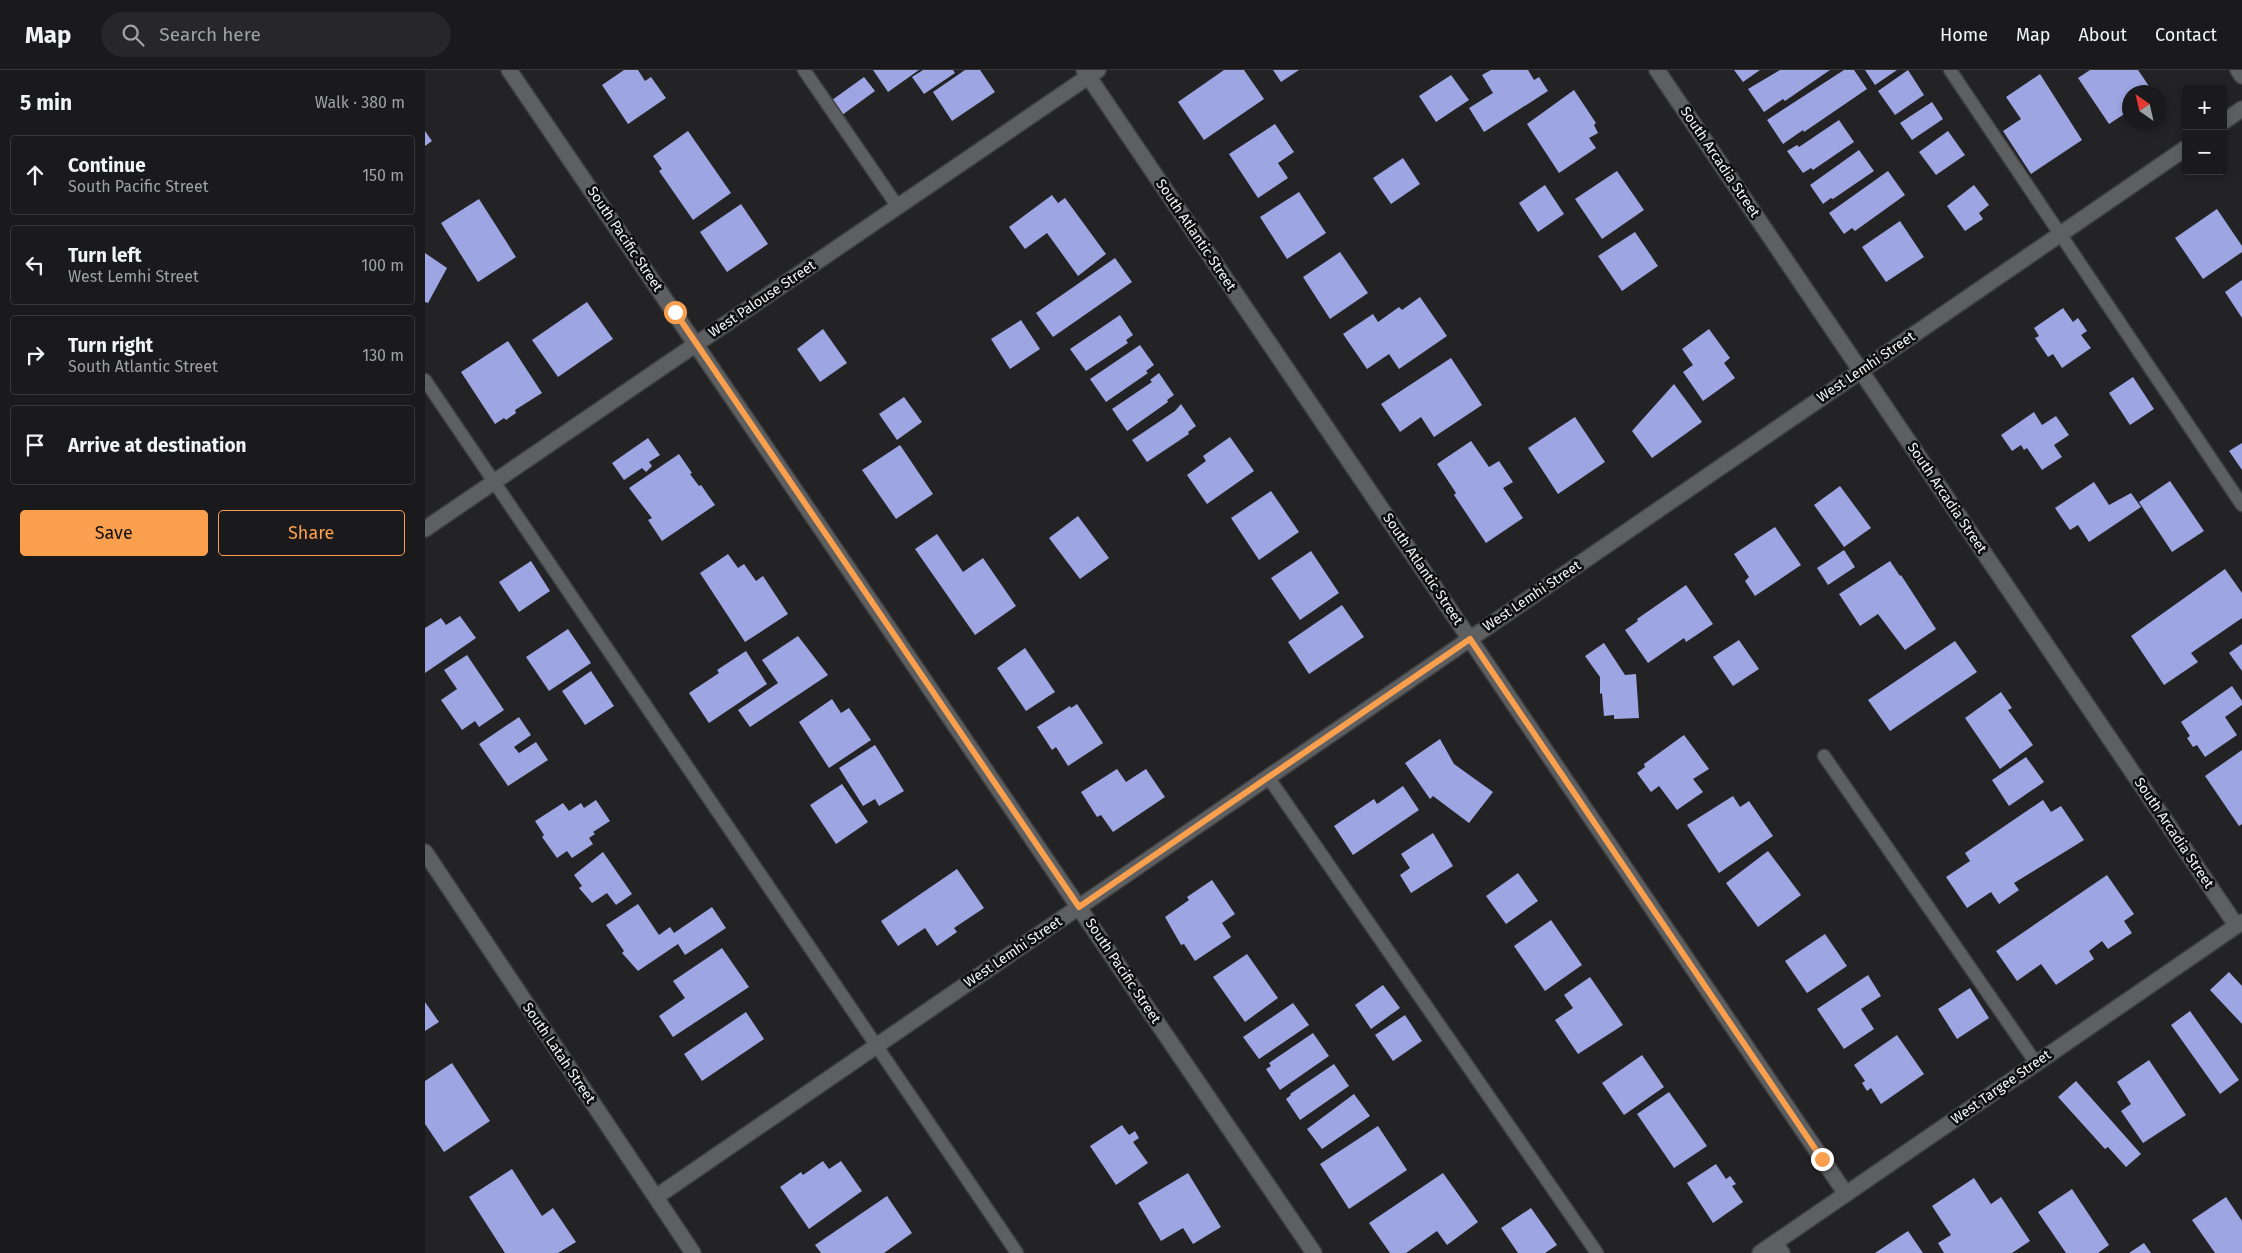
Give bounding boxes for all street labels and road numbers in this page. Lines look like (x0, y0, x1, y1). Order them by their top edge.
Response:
street label: South Arcadia Street (1677, 103, 1764, 221)
street label: South Atlantic Street (1152, 176, 1240, 295)
street label: South Pacific Street (584, 183, 667, 296)
street label: West Palouse Street (705, 256, 820, 341)
street label: West Lemhi Street (1814, 327, 1919, 406)
street label: South Arcadia Street (1904, 439, 1991, 557)
street label: South Atlantic Street (1379, 510, 1467, 629)
street label: West Lemhi Street (1480, 556, 1585, 635)
street label: South Arcadia Street (2131, 774, 2218, 892)
street label: West Lemhi Street (961, 912, 1066, 991)
street label: South Pacific Street (1082, 915, 1165, 1028)
street label: South Latah Street (519, 999, 600, 1107)
street label: West Targee Street (1948, 1046, 2055, 1128)

